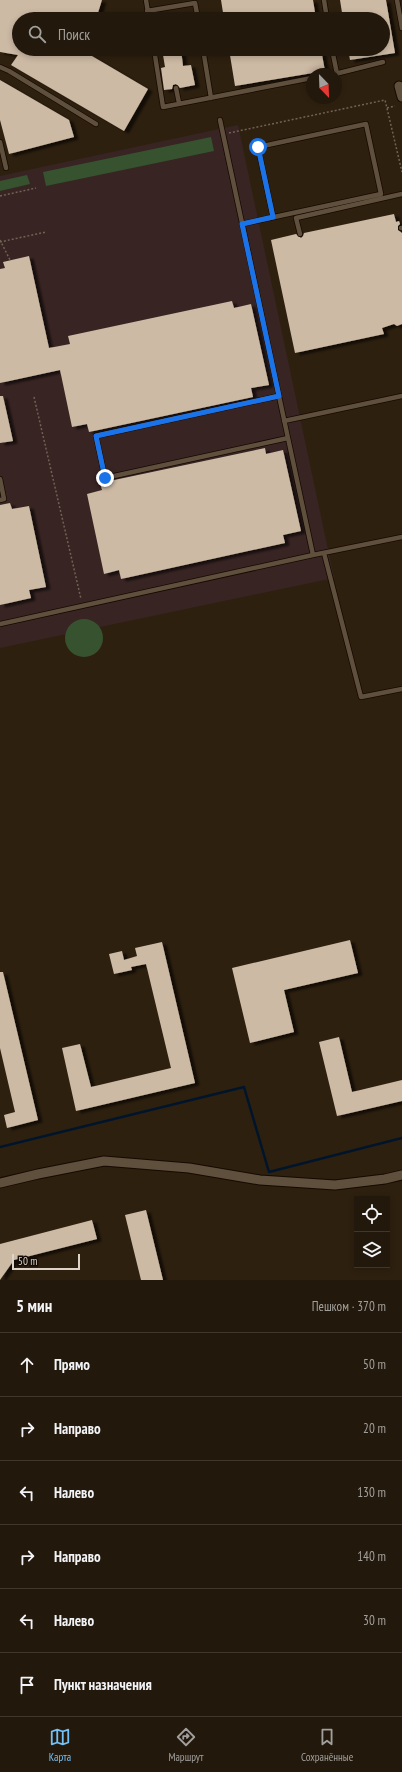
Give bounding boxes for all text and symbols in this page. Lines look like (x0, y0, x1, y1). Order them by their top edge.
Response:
search box (12, 12, 390, 56)
icon: search (26, 23, 48, 45)
text: Поиск (58, 25, 90, 44)
north arrow (306, 68, 342, 104)
route start (249, 138, 267, 156)
route end (96, 469, 114, 487)
map controls (354, 1196, 390, 1268)
button: locate (354, 1196, 390, 1232)
button: layers (354, 1232, 390, 1268)
scale bar (12, 1252, 80, 1271)
text: 50 m (18, 1254, 37, 1268)
text: 5 мин (16, 1295, 52, 1317)
text: Пешком · 370 m (312, 1298, 386, 1315)
icon: ahead (16, 1354, 38, 1376)
text: Прямо (54, 1355, 90, 1374)
text: 50 m (363, 1356, 386, 1373)
icon: right (16, 1418, 38, 1440)
text: Направо (54, 1419, 101, 1438)
text: 20 m (363, 1420, 386, 1437)
icon: left (16, 1482, 38, 1504)
text: Налево (54, 1483, 94, 1502)
text: 130 m (357, 1484, 386, 1501)
icon: right (16, 1546, 38, 1568)
text: Направо (54, 1547, 101, 1566)
text: 140 m (357, 1548, 386, 1565)
icon: left (16, 1610, 38, 1632)
text: Налево (54, 1611, 94, 1630)
text: 30 m (363, 1612, 386, 1629)
icon: arrive (16, 1674, 38, 1696)
text: Пункт назначения (54, 1675, 152, 1694)
tab: Карта (49, 1726, 71, 1764)
tab: Маршрут (168, 1726, 204, 1764)
tab: Сохранённые (301, 1726, 353, 1764)

